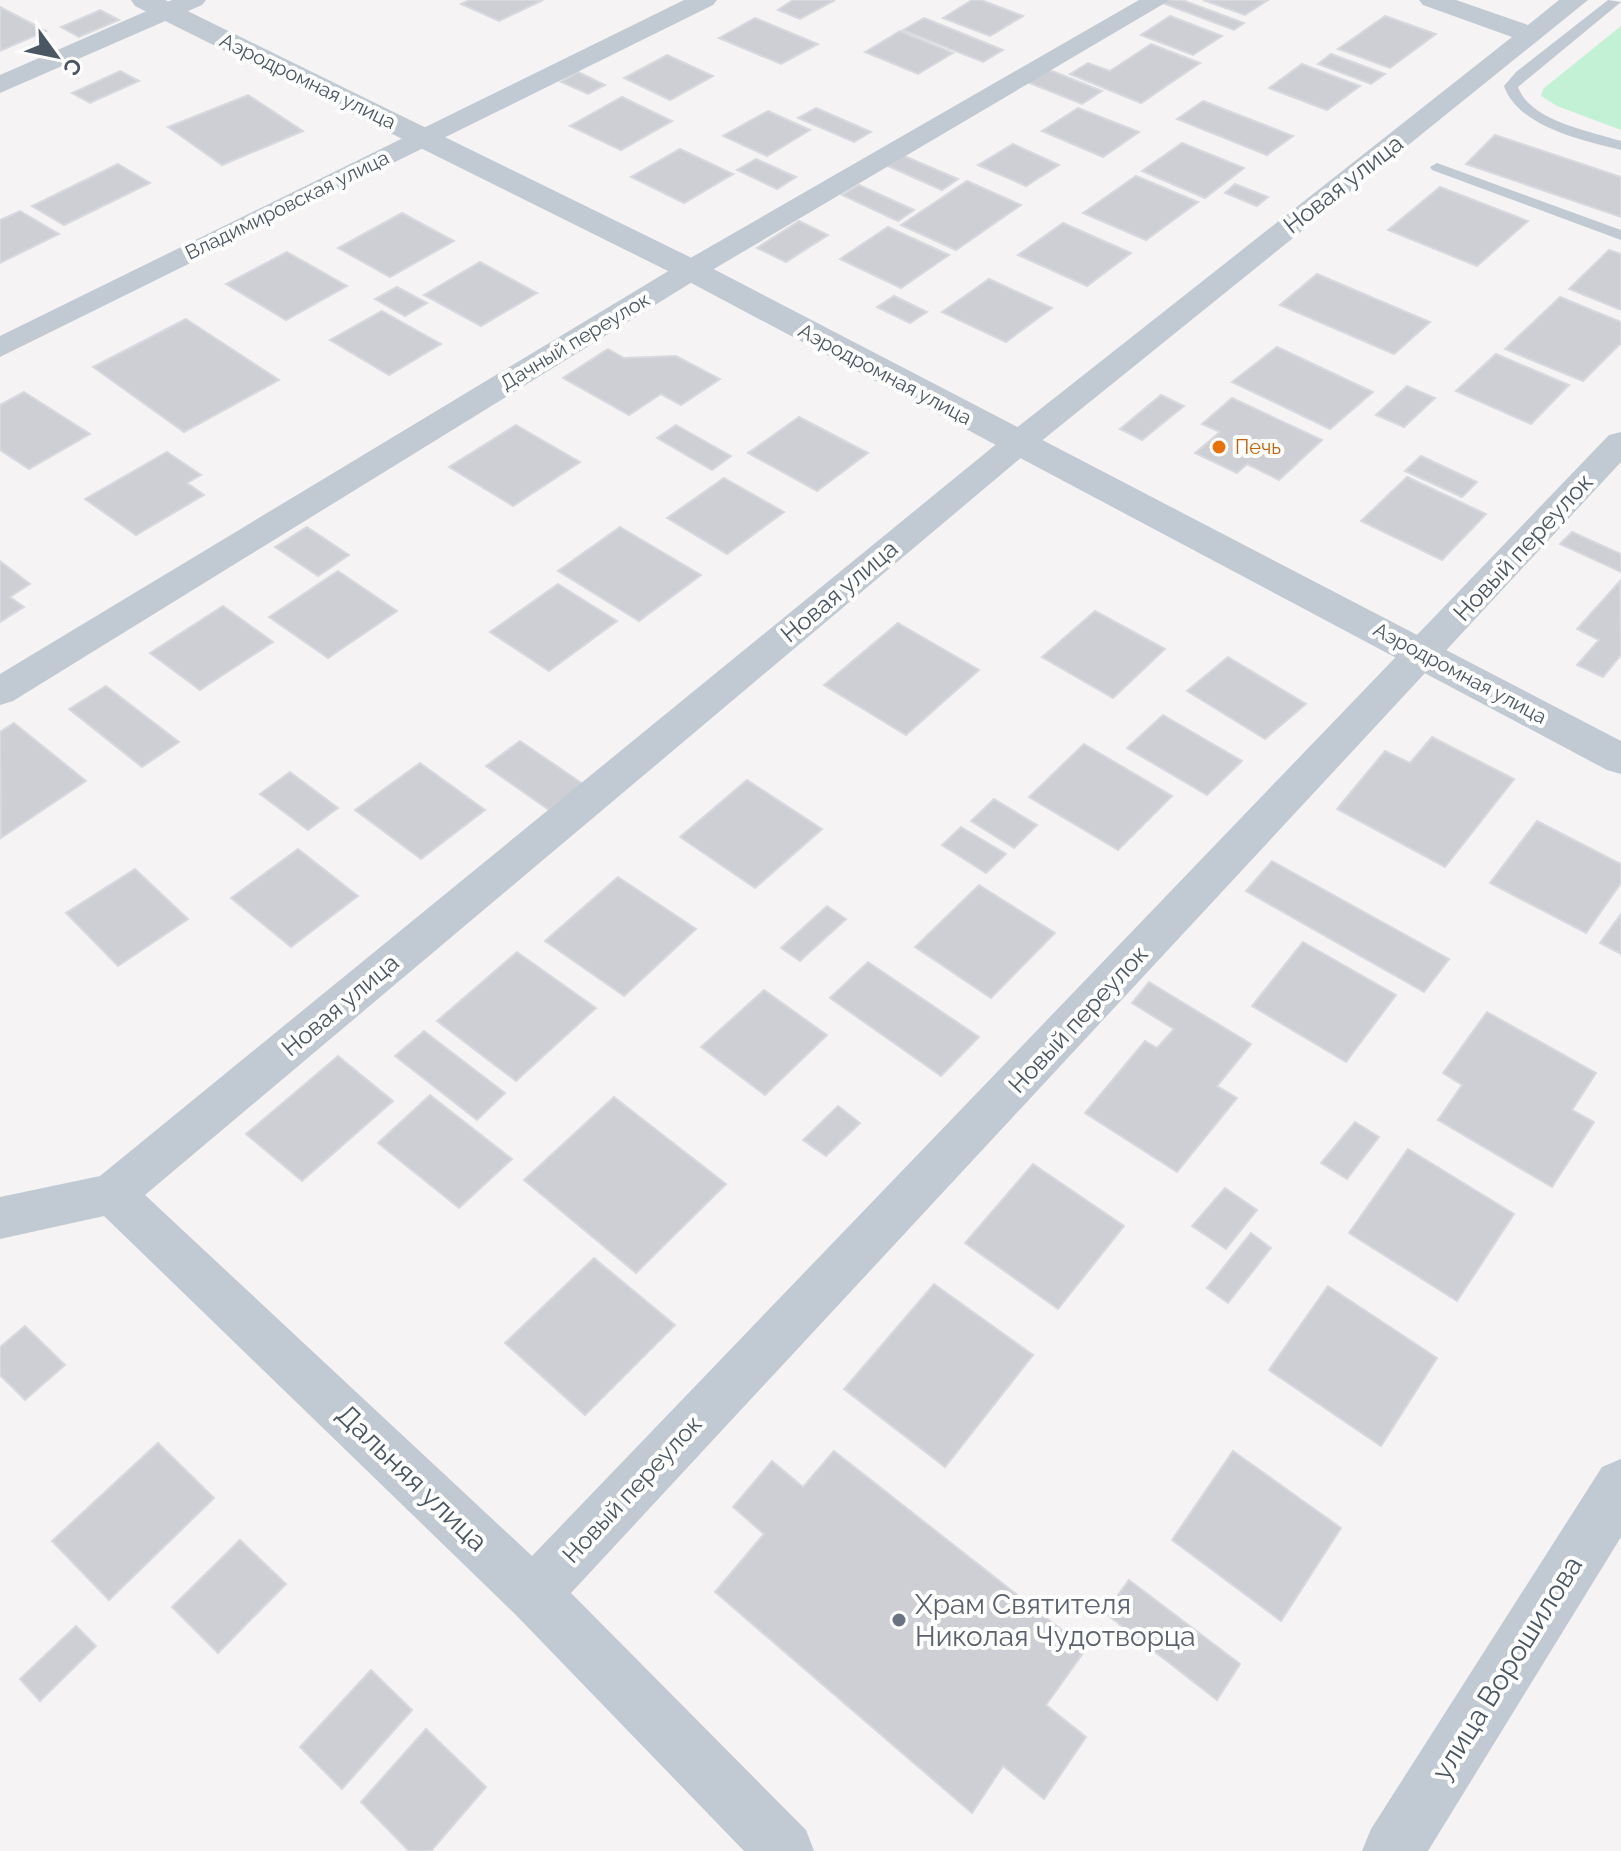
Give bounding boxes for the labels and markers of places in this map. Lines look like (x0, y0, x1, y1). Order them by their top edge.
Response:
place label: Печь (1235, 435, 1281, 459)
marker: Печь (1210, 438, 1228, 456)
place label: Храм Святителя Николая Чудотворца (915, 1588, 1195, 1653)
marker: Храм Святителя Николая Чудотворца (890, 1611, 908, 1629)

